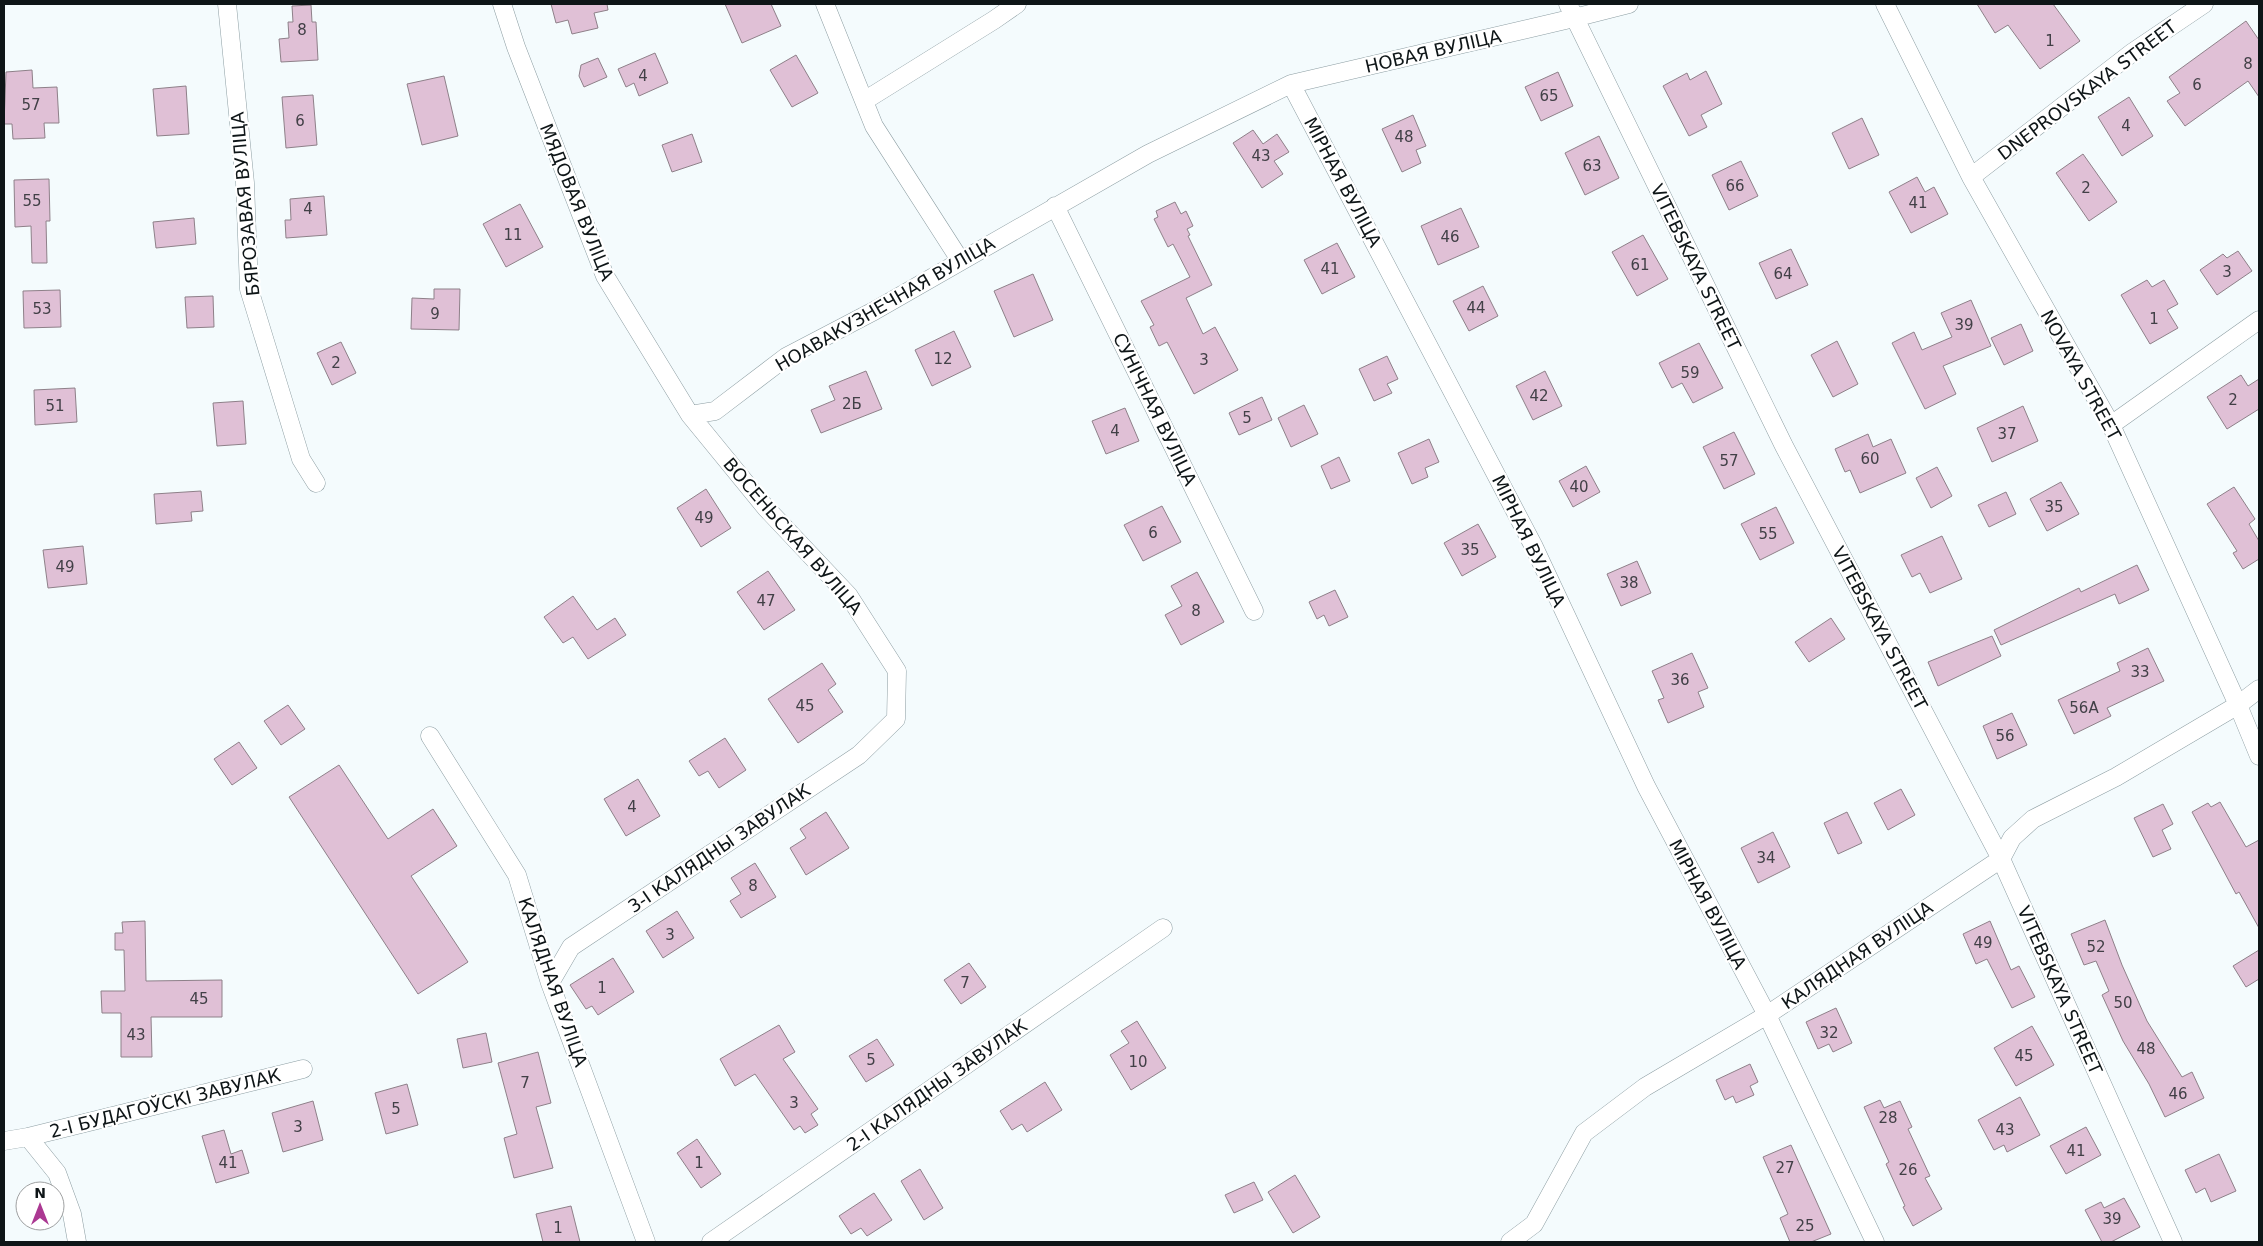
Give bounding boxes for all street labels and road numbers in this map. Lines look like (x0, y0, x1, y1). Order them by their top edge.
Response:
street label: DNEPROVSKAYA STREET (1993, 15, 2181, 164)
street label: НОВАЯ ВУЛІЦА (1363, 25, 1504, 77)
street label: БЯРОЗАВАЯ ВУЛІЦА (226, 110, 264, 297)
street label: МІРНАЯ ВУЛІЦА (1300, 113, 1386, 251)
street label: МЯДОВАЯ ВУЛІЦА (536, 120, 618, 284)
street label: VITEBSKAYA STREET (1647, 181, 1746, 354)
street label: НОАВАКУЗНЕЧНАЯ ВУЛІЦА (772, 232, 999, 376)
street label: NOVAYA STREET (2036, 306, 2126, 445)
street label: СУНІЧНАЯ ВУЛІЦА (1109, 329, 1201, 489)
street label: ВОСЕНЬСКАЯ ВУЛІЦА (719, 453, 867, 619)
street label: МІРНАЯ ВУЛІЦА (1488, 472, 1570, 611)
street label: VITEBSKAYA STREET (1828, 543, 1932, 714)
street label: 3-І КАЛЯДНЫ ЗАВУЛАК (624, 779, 814, 917)
street label: МІРНАЯ ВУЛІЦА (1665, 835, 1751, 973)
street label: КАЛЯДНАЯ ВУЛІЦА (514, 895, 592, 1070)
street label: КАЛЯДНАЯ ВУЛІЦА (1777, 896, 1937, 1013)
street label: VITEBSKAYA STREET (2013, 903, 2107, 1078)
street label: 2-І КАЛЯДНЫ ЗАВУЛАК (843, 1015, 1031, 1155)
street label: 2-І БУДАГОЎСКІ ЗАВУЛАК (47, 1064, 283, 1142)

